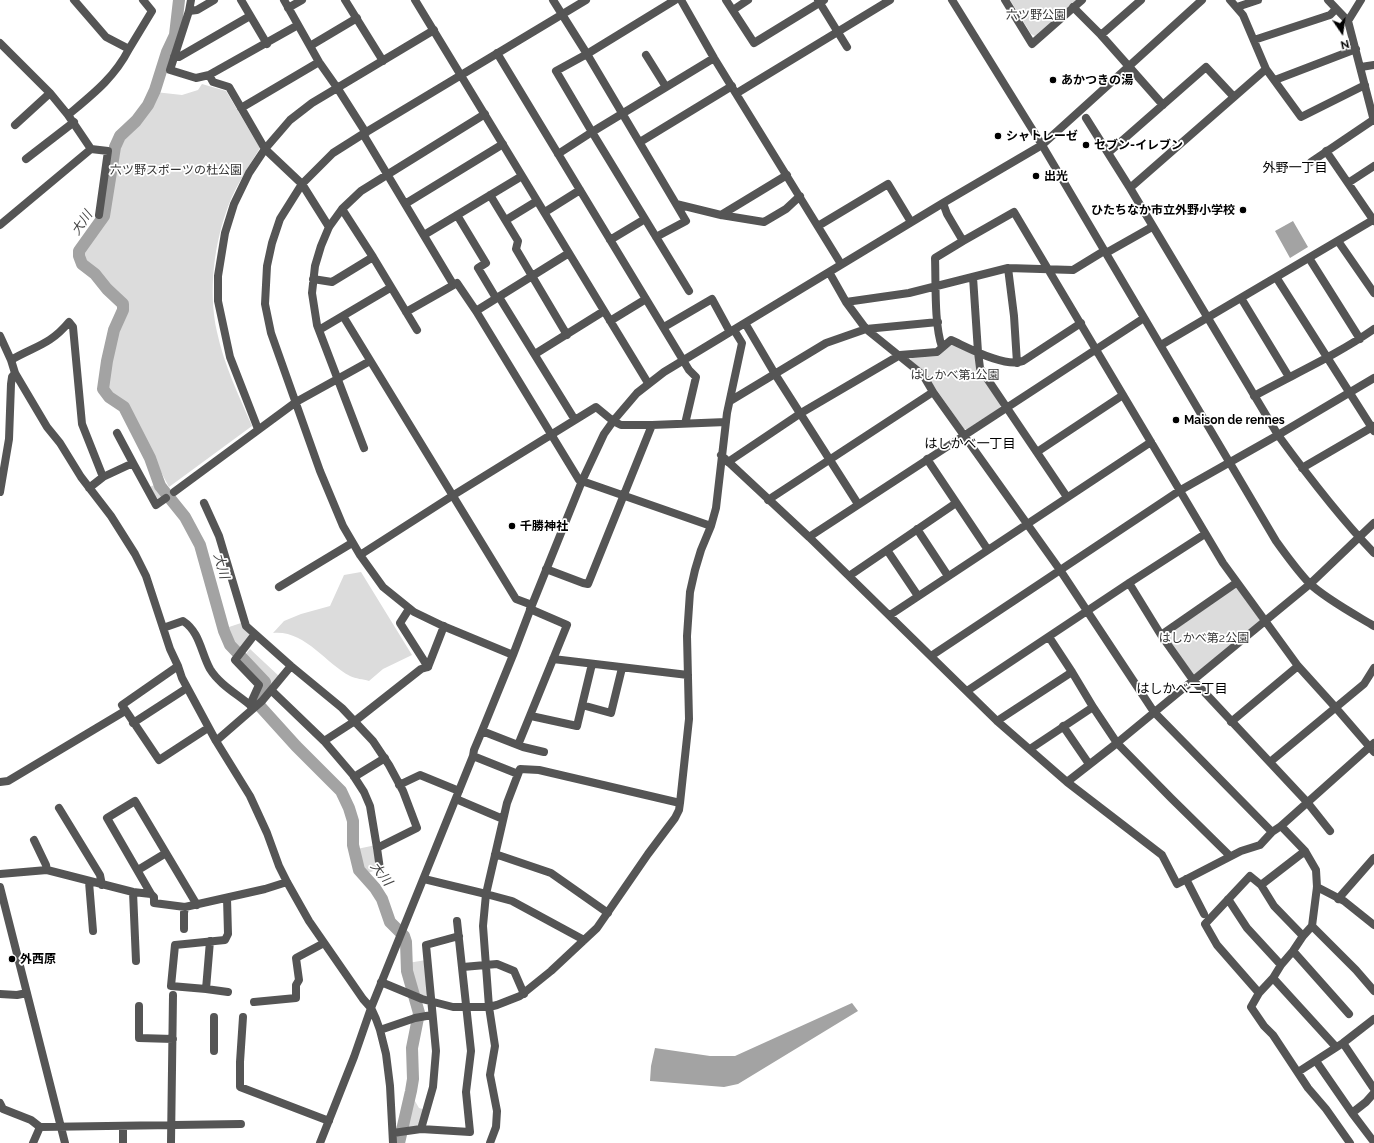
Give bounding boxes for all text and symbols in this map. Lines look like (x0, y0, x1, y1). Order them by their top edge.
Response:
park label: 六ツ野公園 (1006, 8, 1066, 22)
north arrow (1322, 12, 1362, 52)
text: N (1339, 37, 1350, 51)
place label: あかつきの湯 (1061, 73, 1133, 87)
marker: あかつきの湯 (1048, 75, 1058, 85)
place label: シャトレーゼ (1006, 129, 1078, 143)
marker: シャトレーゼ (993, 131, 1003, 141)
place label: セブン-イレブン (1094, 138, 1183, 152)
marker: セブン-イレブン (1081, 140, 1091, 150)
district label: 外野一丁目 (1263, 160, 1327, 176)
park label: 六ツ野スポーツの杜公園 (110, 163, 242, 177)
place label: 出光 (1044, 169, 1068, 183)
marker: 出光 (1031, 171, 1041, 181)
place label: ひたちなか市立外野小学校 (1091, 203, 1235, 217)
marker: ひたちなか市立外野小学校 (1238, 205, 1248, 215)
water label: 大川 (68, 208, 96, 238)
park label: はしかべ第1公園 (910, 368, 1000, 382)
place label: Maison de rennes (1184, 413, 1285, 427)
marker: Maison de rennes (1171, 415, 1181, 425)
district label: はしかべ一丁目 (925, 436, 1015, 452)
place label: 千勝神社 (520, 519, 568, 533)
marker: 千勝神社 (507, 521, 517, 531)
water label: 大川 (210, 551, 232, 581)
park label: はしかべ第2公園 (1159, 631, 1249, 645)
district label: はしかべ二丁目 (1137, 681, 1227, 697)
water label: 大川 (367, 859, 395, 889)
place label: 外西原 (20, 952, 56, 966)
marker: 外西原 (7, 954, 17, 964)

